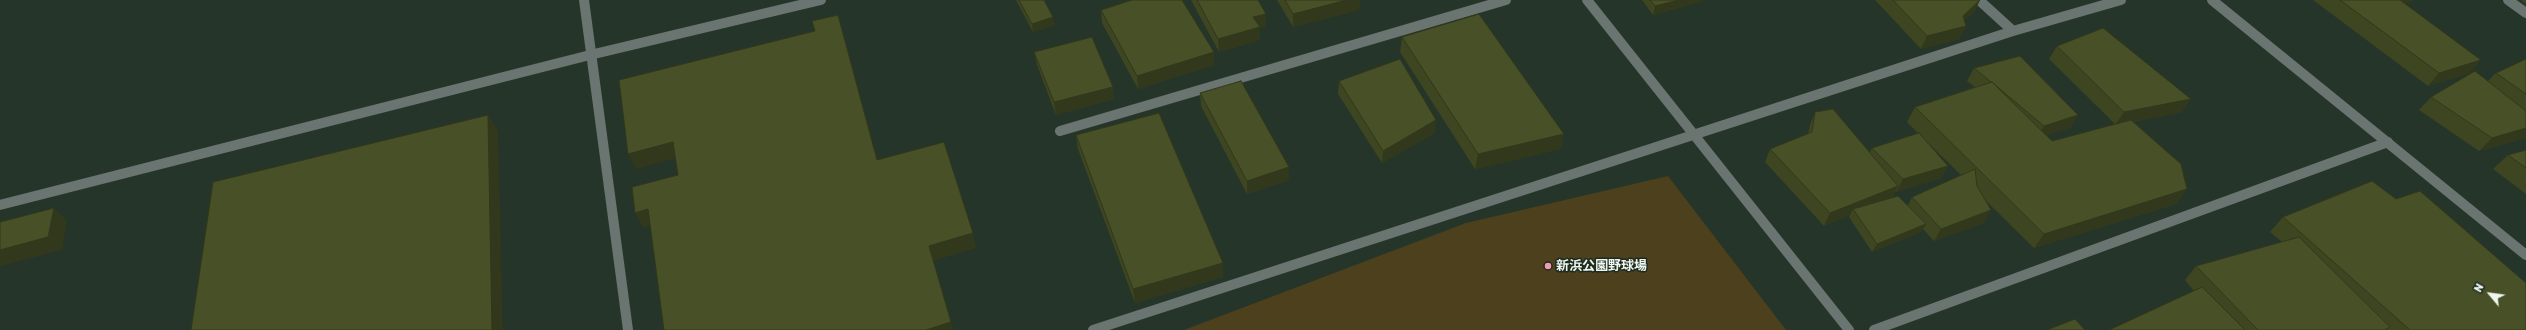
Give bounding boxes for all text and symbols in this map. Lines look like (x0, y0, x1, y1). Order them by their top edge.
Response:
place label: 新浜公園野球場 (1556, 258, 1647, 274)
marker: 新浜公園野球場 (1543, 261, 1553, 271)
north arrow (2470, 274, 2510, 314)
text: N (2471, 281, 2487, 295)

